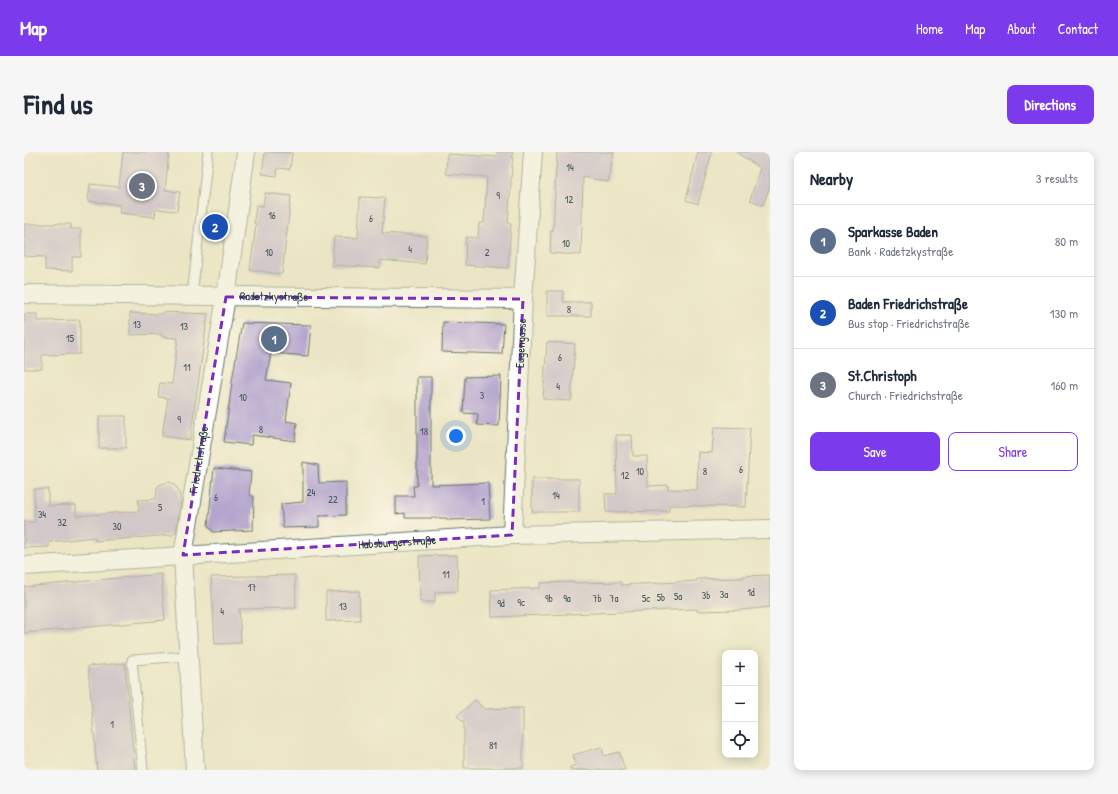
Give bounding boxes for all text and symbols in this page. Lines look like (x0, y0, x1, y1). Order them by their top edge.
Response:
text: Map (20, 15, 47, 41)
text: Home (916, 19, 943, 38)
text: Map (965, 19, 985, 38)
text: About (1007, 19, 1036, 38)
text: Contact (1058, 19, 1098, 38)
text: Find us (24, 85, 93, 123)
button: Directions (1007, 85, 1094, 124)
house number: 14 (566, 161, 574, 174)
text: Nearby (810, 167, 853, 190)
text: 3 results (1036, 169, 1078, 187)
pin: 3 (129, 171, 155, 201)
house number: 9 (496, 189, 500, 202)
house number: 12 (565, 193, 573, 206)
house number: 16 (268, 209, 276, 222)
pin: 2 (202, 212, 228, 242)
house number: 6 (369, 212, 373, 225)
text: Sparkasse Baden (848, 221, 938, 242)
text: 1 (821, 232, 825, 250)
text: 80 m (1055, 232, 1078, 250)
house number: 10 (562, 237, 571, 250)
text: Bank · Radetzkystraße (848, 242, 953, 260)
house number: 4 (408, 243, 412, 256)
house number: 10 (265, 246, 274, 259)
house number: 2 (485, 246, 490, 259)
street label: Radetzkystraße (240, 287, 308, 305)
text: Baden Friedrichstraße (848, 293, 968, 314)
house number: 8 (567, 303, 571, 316)
text: 2 (820, 304, 826, 322)
text: 130 m (1050, 304, 1078, 322)
text: Bus stop · Friedrichstraße (848, 314, 970, 332)
house number: 13 (133, 318, 142, 331)
street label: Eugengasse (511, 318, 530, 368)
house number: 13 (180, 320, 189, 333)
pin: 1 (261, 324, 287, 354)
house number: 15 (66, 332, 75, 345)
house number: 6 (558, 351, 562, 364)
house number: 11 (183, 361, 191, 374)
text: St.Christoph (848, 365, 917, 386)
text: 3 (820, 376, 826, 394)
text: 160 m (1050, 376, 1078, 394)
house number: 4 (556, 380, 560, 393)
text: Church · Friedrichstraße (848, 386, 963, 404)
house number: 3 (480, 389, 485, 402)
house number: 10 (239, 391, 248, 404)
house number: 9 (177, 413, 181, 426)
house number: 8 (259, 423, 263, 436)
street label: Friedrichstraße (184, 425, 212, 495)
house number: 18 (420, 425, 428, 438)
your location (446, 426, 466, 446)
button: Save (810, 432, 940, 471)
button: Share (948, 432, 1078, 471)
house number: 6 (739, 463, 743, 476)
house number: 10 (636, 465, 645, 478)
house number: 8 (703, 465, 707, 478)
house number: 12 (621, 469, 629, 482)
house number: 24 (307, 486, 315, 499)
house number: 14 (552, 489, 560, 502)
house number: 6 (214, 491, 218, 504)
house number: 22 (328, 493, 338, 506)
house number: 1 (481, 495, 485, 508)
house number: 5 (158, 501, 163, 514)
house number: 34 (38, 508, 46, 521)
house number: 32 (57, 516, 67, 529)
house number: 30 (113, 520, 122, 533)
street label: Habsburgerstraße (358, 531, 437, 553)
house number: 11 (442, 568, 450, 581)
house number: 17 (248, 581, 256, 594)
house number: 1d (747, 586, 755, 599)
house number: 3a (720, 588, 728, 601)
house number: 3b (702, 589, 710, 602)
house number: 5a (674, 590, 682, 603)
house number: 5b (657, 591, 665, 604)
house number: 9b (545, 592, 553, 605)
house number: 9a (563, 592, 571, 605)
house number: 7b (592, 592, 602, 605)
house number: 7a (610, 592, 619, 605)
house number: 5c (642, 592, 650, 605)
house number: 9c (517, 596, 525, 609)
house number: 9d (497, 597, 505, 610)
house number: 13 (339, 600, 348, 613)
house number: 4 (220, 605, 224, 618)
map controls (722, 650, 758, 758)
button: + (722, 650, 758, 686)
button: − (722, 686, 758, 722)
house number: 1 (110, 718, 114, 731)
button: locate (722, 722, 758, 758)
house number: 81 (489, 739, 497, 752)

